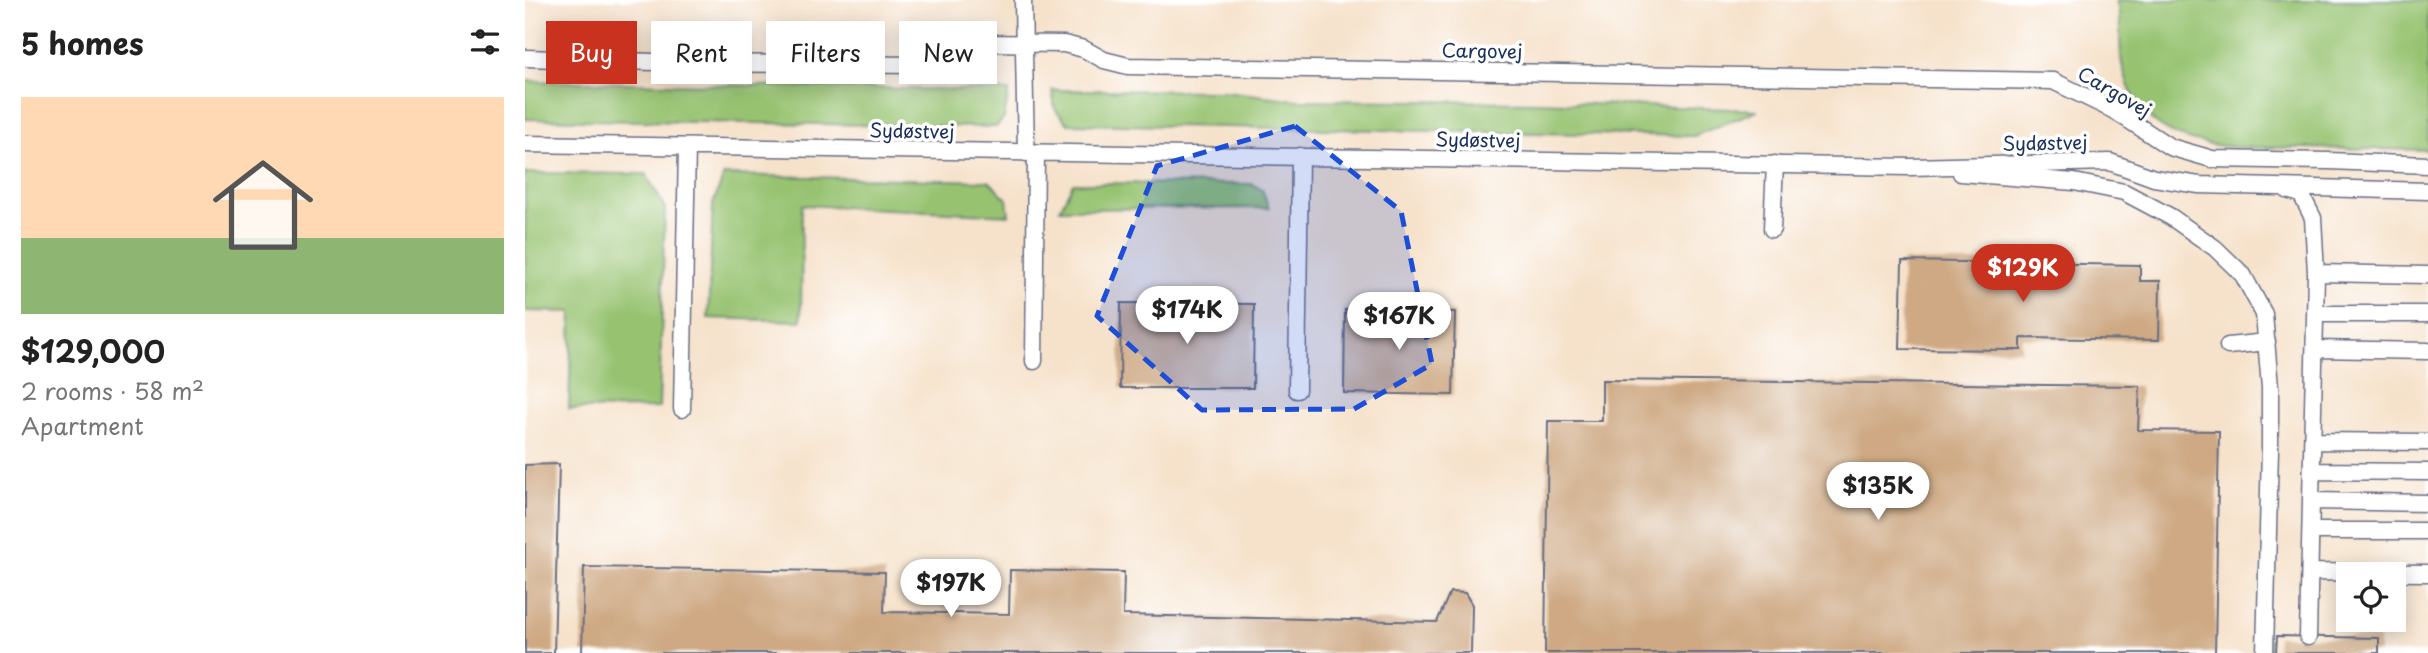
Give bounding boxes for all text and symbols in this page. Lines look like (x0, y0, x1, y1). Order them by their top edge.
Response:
text: 5 homes (21, 20, 144, 65)
chip: Buy (546, 21, 637, 84)
chip: Rent (651, 21, 752, 84)
chip: Filters (766, 21, 885, 84)
chip: New (899, 21, 997, 84)
icon: filters (466, 23, 504, 61)
street label: Cargovej (1441, 35, 1523, 65)
street label: Cargovej (2073, 59, 2157, 123)
street label: Sydøstvej (869, 115, 955, 145)
street label: Sydøstvej (1435, 124, 1521, 154)
street label: Sydøstvej (2002, 127, 2088, 157)
icon: home (200, 142, 326, 268)
pin: $129K (1974, 244, 2072, 304)
text: $129K (1987, 249, 2059, 284)
pin: $174K (1138, 286, 1236, 346)
text: $174K (1152, 291, 1222, 326)
pin: $167K (1350, 292, 1448, 352)
text: $167K (1363, 297, 1435, 332)
text: $129,000 (21, 328, 165, 373)
text: 2 rooms · 58 m² (21, 373, 204, 408)
text: Apartment (21, 408, 144, 443)
pin: $135K (1829, 462, 1927, 522)
text: $135K (1842, 467, 1914, 502)
pin: $197K (902, 560, 1000, 619)
map controls (2336, 562, 2406, 632)
button: locate (2336, 562, 2406, 632)
text: $197K (916, 564, 986, 599)

